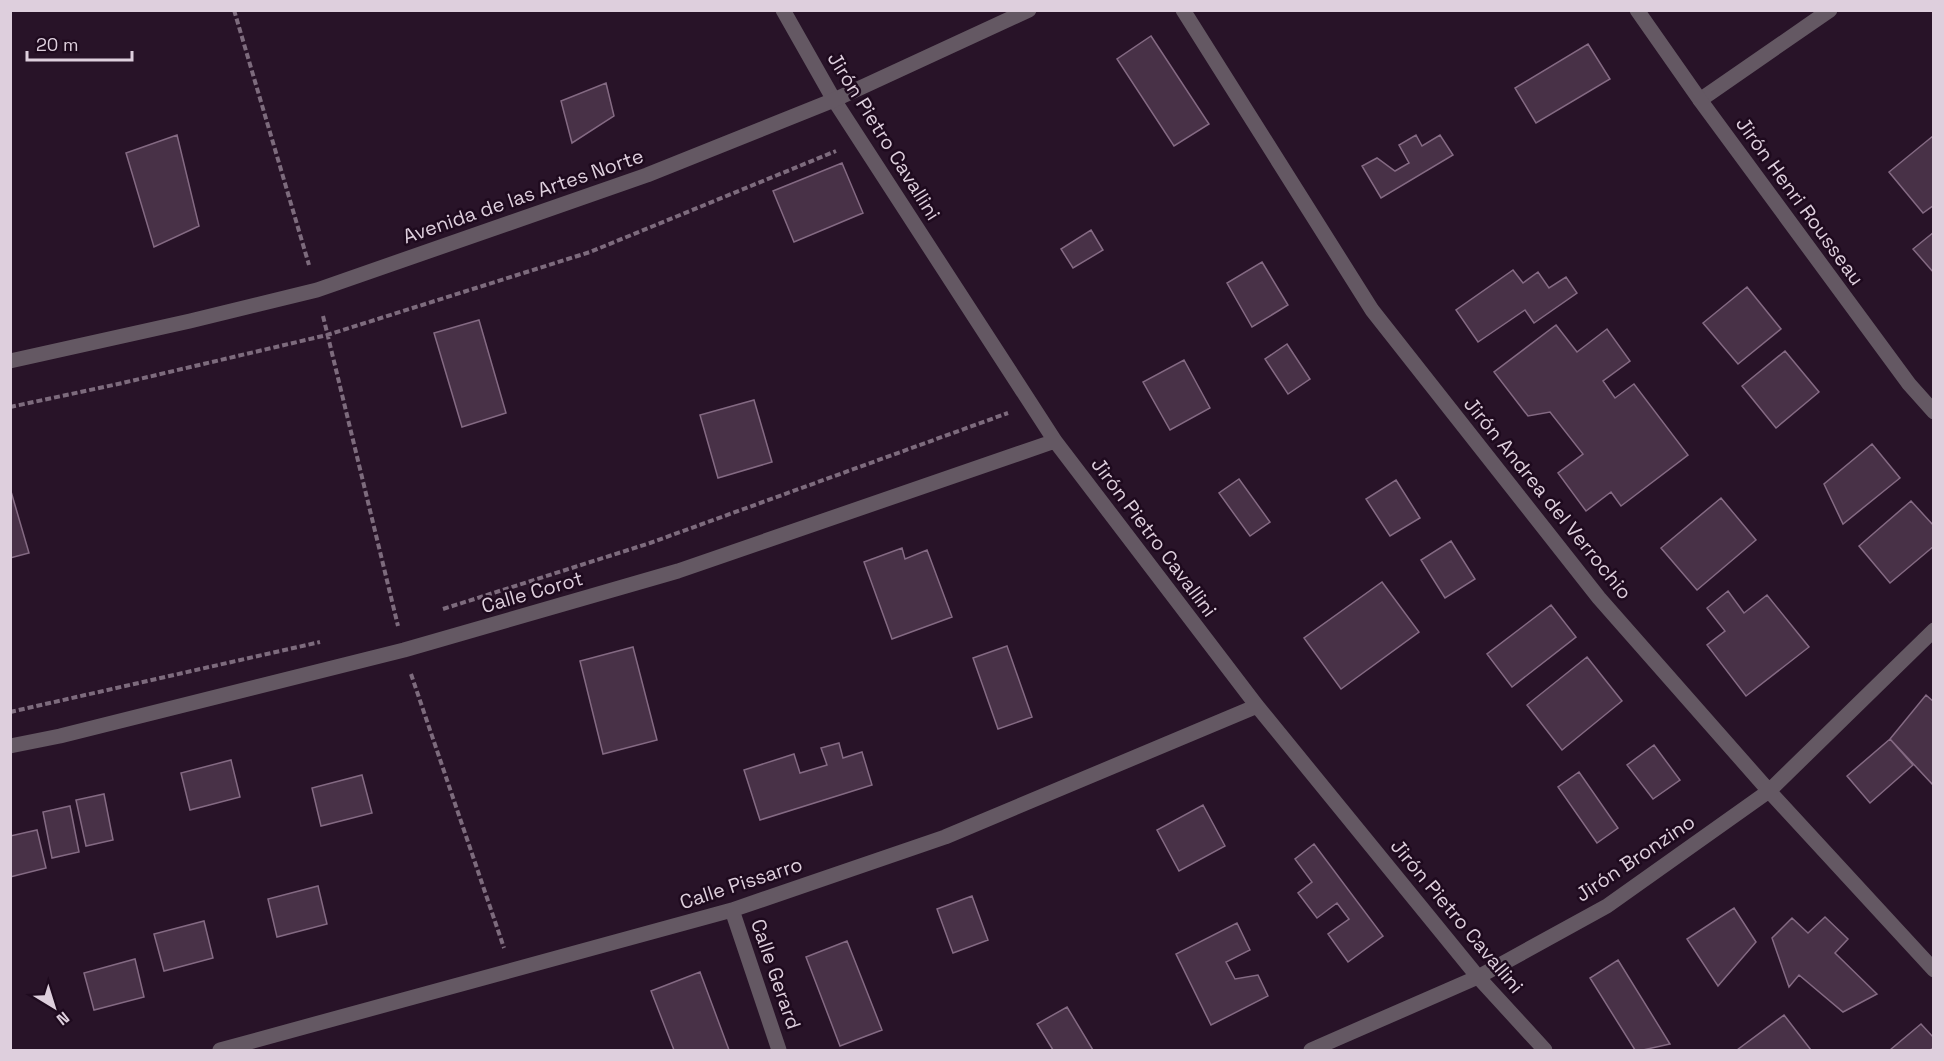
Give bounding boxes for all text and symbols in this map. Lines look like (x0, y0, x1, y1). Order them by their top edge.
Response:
scale bar (27, 24, 132, 62)
text: 20 m (36, 33, 79, 56)
street label: Jirón Pietro Cavallini (822, 47, 946, 225)
street label: Jirón Henri Rousseau (1730, 112, 1870, 290)
street label: Avenida de las Artes Norte (399, 143, 647, 249)
street label: Jirón Andrea del Verrochio (1458, 391, 1638, 605)
street label: Jirón Pietro Cavallini (1085, 452, 1223, 622)
street label: Calle Corot (478, 565, 586, 619)
street label: Jirón Bronzino (1570, 808, 1700, 908)
street label: Jirón Pietro Cavallini (1385, 833, 1529, 999)
street label: Calle Pissarro (676, 851, 806, 915)
street label: Calle Gerard (745, 915, 807, 1033)
north arrow (24, 977, 84, 1037)
text: N (52, 1007, 74, 1030)

